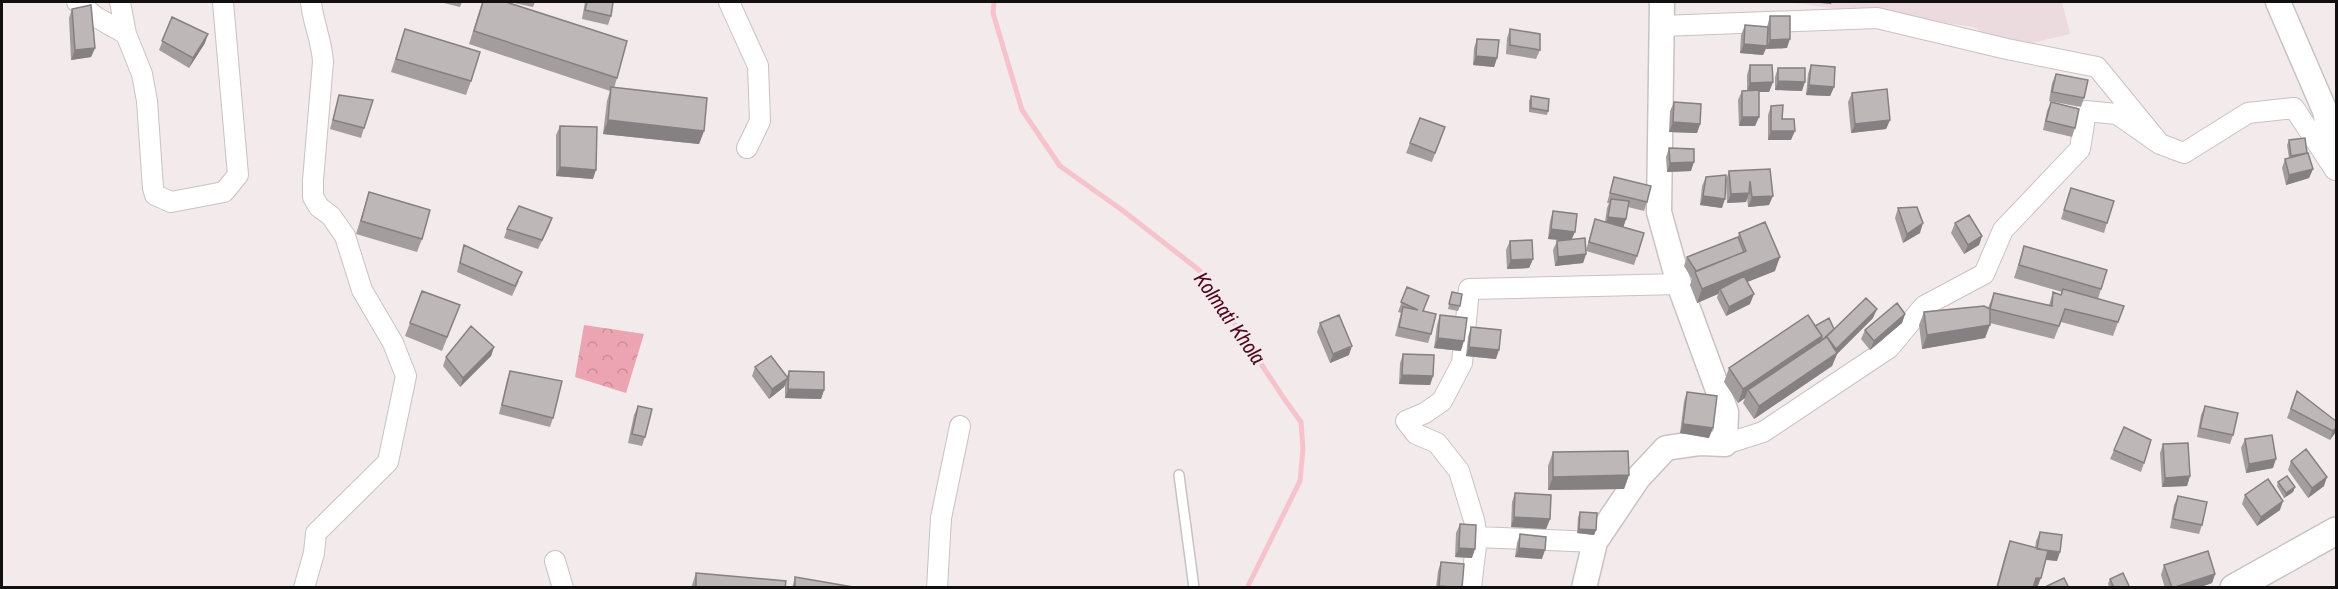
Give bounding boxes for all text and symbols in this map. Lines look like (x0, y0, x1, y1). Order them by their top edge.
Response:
water label: Kolmati Khola (1187, 266, 1273, 370)

